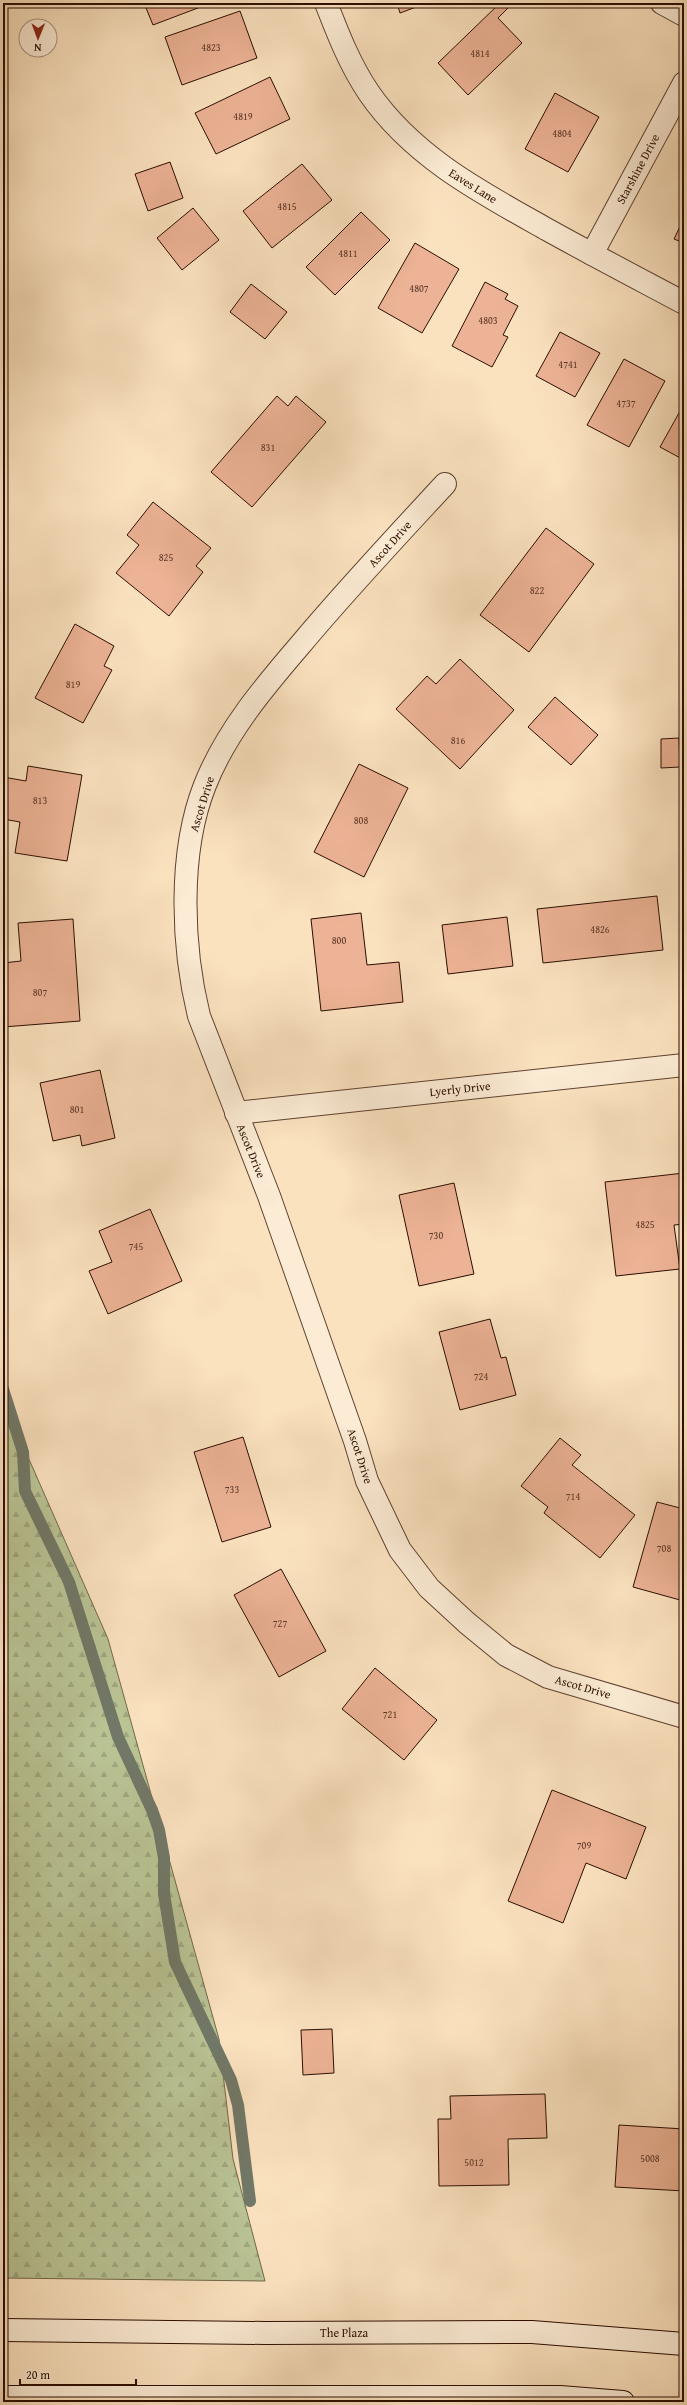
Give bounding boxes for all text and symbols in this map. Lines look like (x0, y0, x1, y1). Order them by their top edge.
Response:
north arrow (18, 18, 58, 58)
text: N (33, 40, 42, 56)
house number: 4823 (201, 40, 221, 55)
house number: 4814 (470, 46, 490, 61)
house number: 4819 (233, 109, 253, 124)
house number: 4804 (552, 126, 572, 141)
street label: Starshine Drive (612, 130, 663, 207)
street label: Eaves Lane (446, 164, 501, 207)
house number: 4815 (277, 199, 297, 214)
house number: 4811 (338, 246, 358, 261)
house number: 4807 (409, 281, 429, 296)
house number: 4803 (478, 313, 498, 328)
house number: 4741 (558, 357, 578, 372)
house number: 4737 (616, 396, 636, 411)
house number: 831 (261, 440, 275, 455)
street label: Ascot Drive (364, 516, 415, 571)
house number: 825 (159, 550, 173, 565)
house number: 822 (530, 583, 544, 598)
house number: 819 (66, 677, 80, 692)
house number: 816 (451, 733, 465, 748)
street label: Ascot Drive (185, 774, 218, 834)
house number: 813 (33, 793, 47, 808)
house number: 808 (354, 813, 368, 828)
house number: 4826 (590, 922, 610, 937)
house number: 800 (332, 933, 346, 948)
house number: 807 (33, 985, 47, 1000)
street label: Lyerly Drive (429, 1077, 492, 1100)
house number: 801 (70, 1102, 84, 1117)
street label: Ascot Drive (233, 1121, 270, 1181)
house number: 4825 (635, 1217, 655, 1232)
house number: 730 (429, 1228, 443, 1243)
house number: 745 (129, 1239, 143, 1254)
house number: 724 (474, 1369, 488, 1384)
street label: Ascot Drive (344, 1426, 378, 1486)
house number: 733 (225, 1482, 239, 1497)
house number: 714 (566, 1489, 580, 1504)
house number: 708 (657, 1541, 671, 1556)
house number: 727 (273, 1616, 287, 1631)
street label: Ascot Drive (553, 1670, 613, 1703)
house number: 721 (383, 1707, 397, 1722)
house number: 709 (577, 1838, 591, 1853)
house number: 5008 (640, 2151, 660, 2166)
house number: 5012 (464, 2155, 484, 2170)
street label: The Plaza (320, 2324, 368, 2341)
scale bar (20, 2361, 136, 2387)
text: 20 m (26, 2366, 50, 2383)

